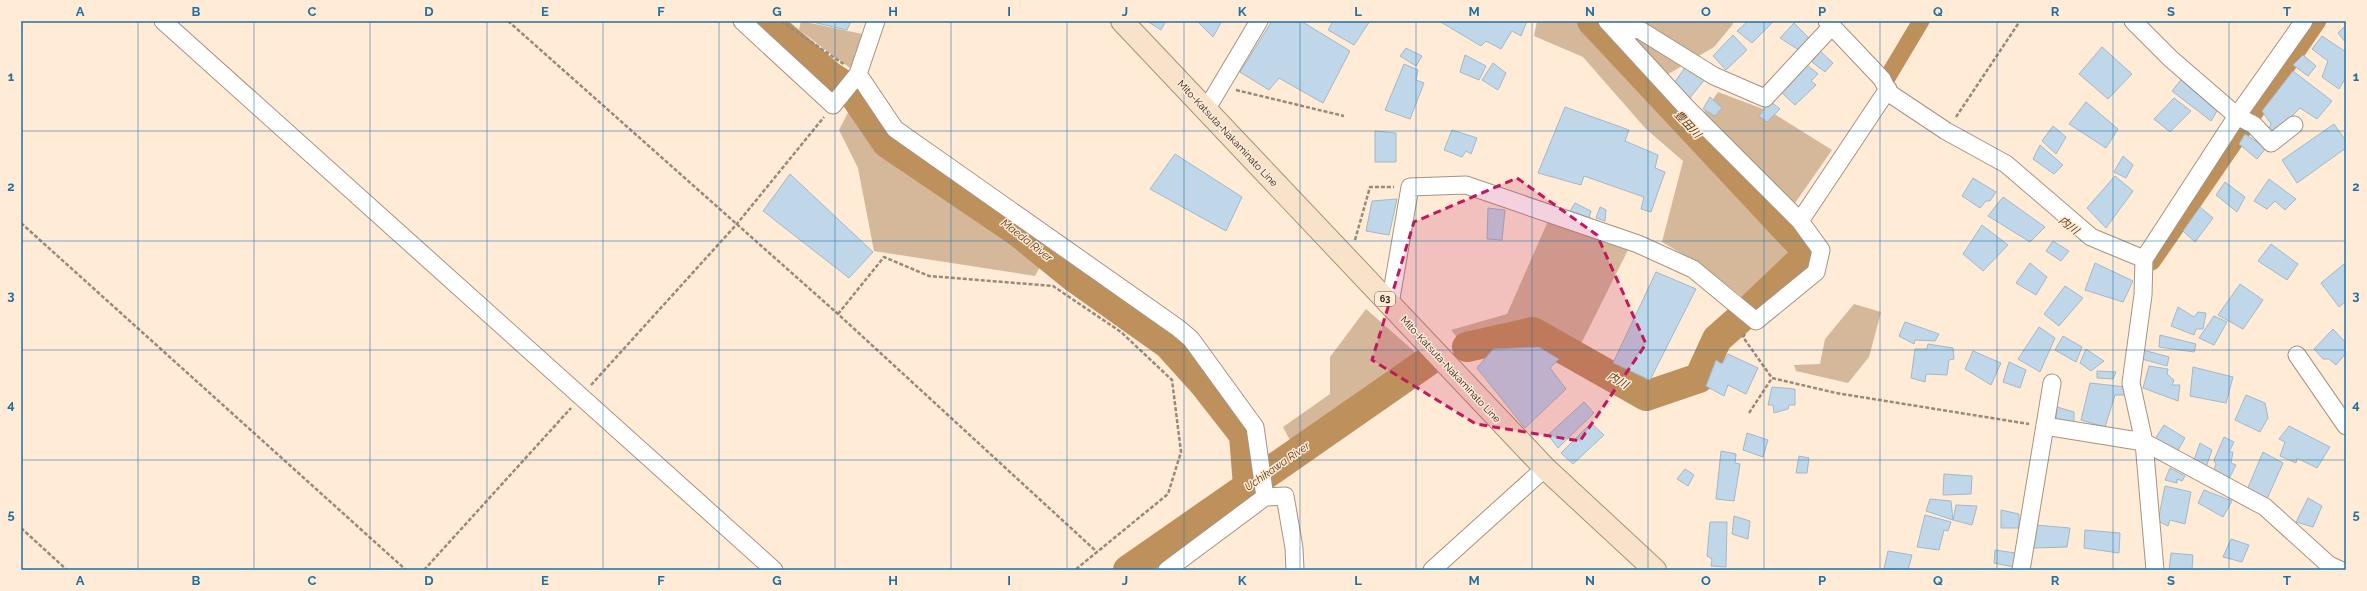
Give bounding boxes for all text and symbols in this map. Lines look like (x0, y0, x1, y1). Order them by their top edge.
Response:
text: A (76, 4, 85, 19)
text: B (192, 4, 201, 19)
text: C (308, 4, 317, 19)
text: D (424, 4, 434, 19)
text: E (541, 4, 549, 19)
text: F (657, 4, 665, 19)
text: G (772, 4, 782, 19)
text: H (888, 4, 898, 19)
text: I (1007, 4, 1011, 19)
text: J (1122, 4, 1128, 19)
text: K (1238, 4, 1247, 19)
text: L (1354, 4, 1362, 19)
text: M (1468, 4, 1480, 19)
text: N (1585, 4, 1595, 19)
text: O (1701, 4, 1711, 19)
text: P (1818, 4, 1826, 19)
text: Q (1933, 4, 1943, 19)
text: R (2051, 4, 2060, 19)
text: S (2167, 4, 2175, 19)
text: T (2283, 4, 2291, 19)
text: 1 (8, 69, 15, 84)
text: 1 (2353, 69, 2360, 84)
street label: Mito-Katsuta-Nakaminato Line (1175, 78, 1280, 189)
water label: 豊田川 (1672, 108, 1704, 142)
text: 2 (7, 179, 15, 194)
text: 2 (2352, 179, 2360, 194)
water label: 内川 (2056, 213, 2082, 238)
water label: Maeda River (998, 216, 1056, 265)
text: 3 (7, 288, 15, 303)
text: 3 (2352, 288, 2360, 303)
road number: 63 (1375, 292, 1395, 306)
street label: Mito-Katsuta-Nakaminato Line (1398, 314, 1503, 425)
water label: 内川 (1605, 369, 1631, 392)
text: 4 (7, 397, 15, 412)
text: 4 (2352, 397, 2360, 412)
water label: Uchikawa River (1242, 439, 1313, 494)
text: 5 (7, 507, 15, 522)
text: 5 (2352, 507, 2360, 522)
text: A (76, 573, 85, 588)
text: B (192, 573, 201, 588)
text: C (308, 573, 317, 588)
text: D (424, 573, 434, 588)
text: E (541, 573, 549, 588)
text: F (657, 573, 665, 588)
text: G (772, 573, 782, 588)
text: H (888, 573, 898, 588)
text: I (1007, 573, 1011, 588)
text: J (1122, 573, 1128, 588)
text: K (1238, 573, 1247, 588)
text: L (1354, 573, 1362, 588)
text: M (1468, 573, 1480, 588)
text: N (1585, 573, 1595, 588)
text: O (1701, 573, 1711, 588)
text: P (1818, 573, 1826, 588)
text: Q (1933, 573, 1943, 588)
text: R (2051, 573, 2060, 588)
text: S (2167, 573, 2175, 588)
text: T (2283, 573, 2291, 588)

